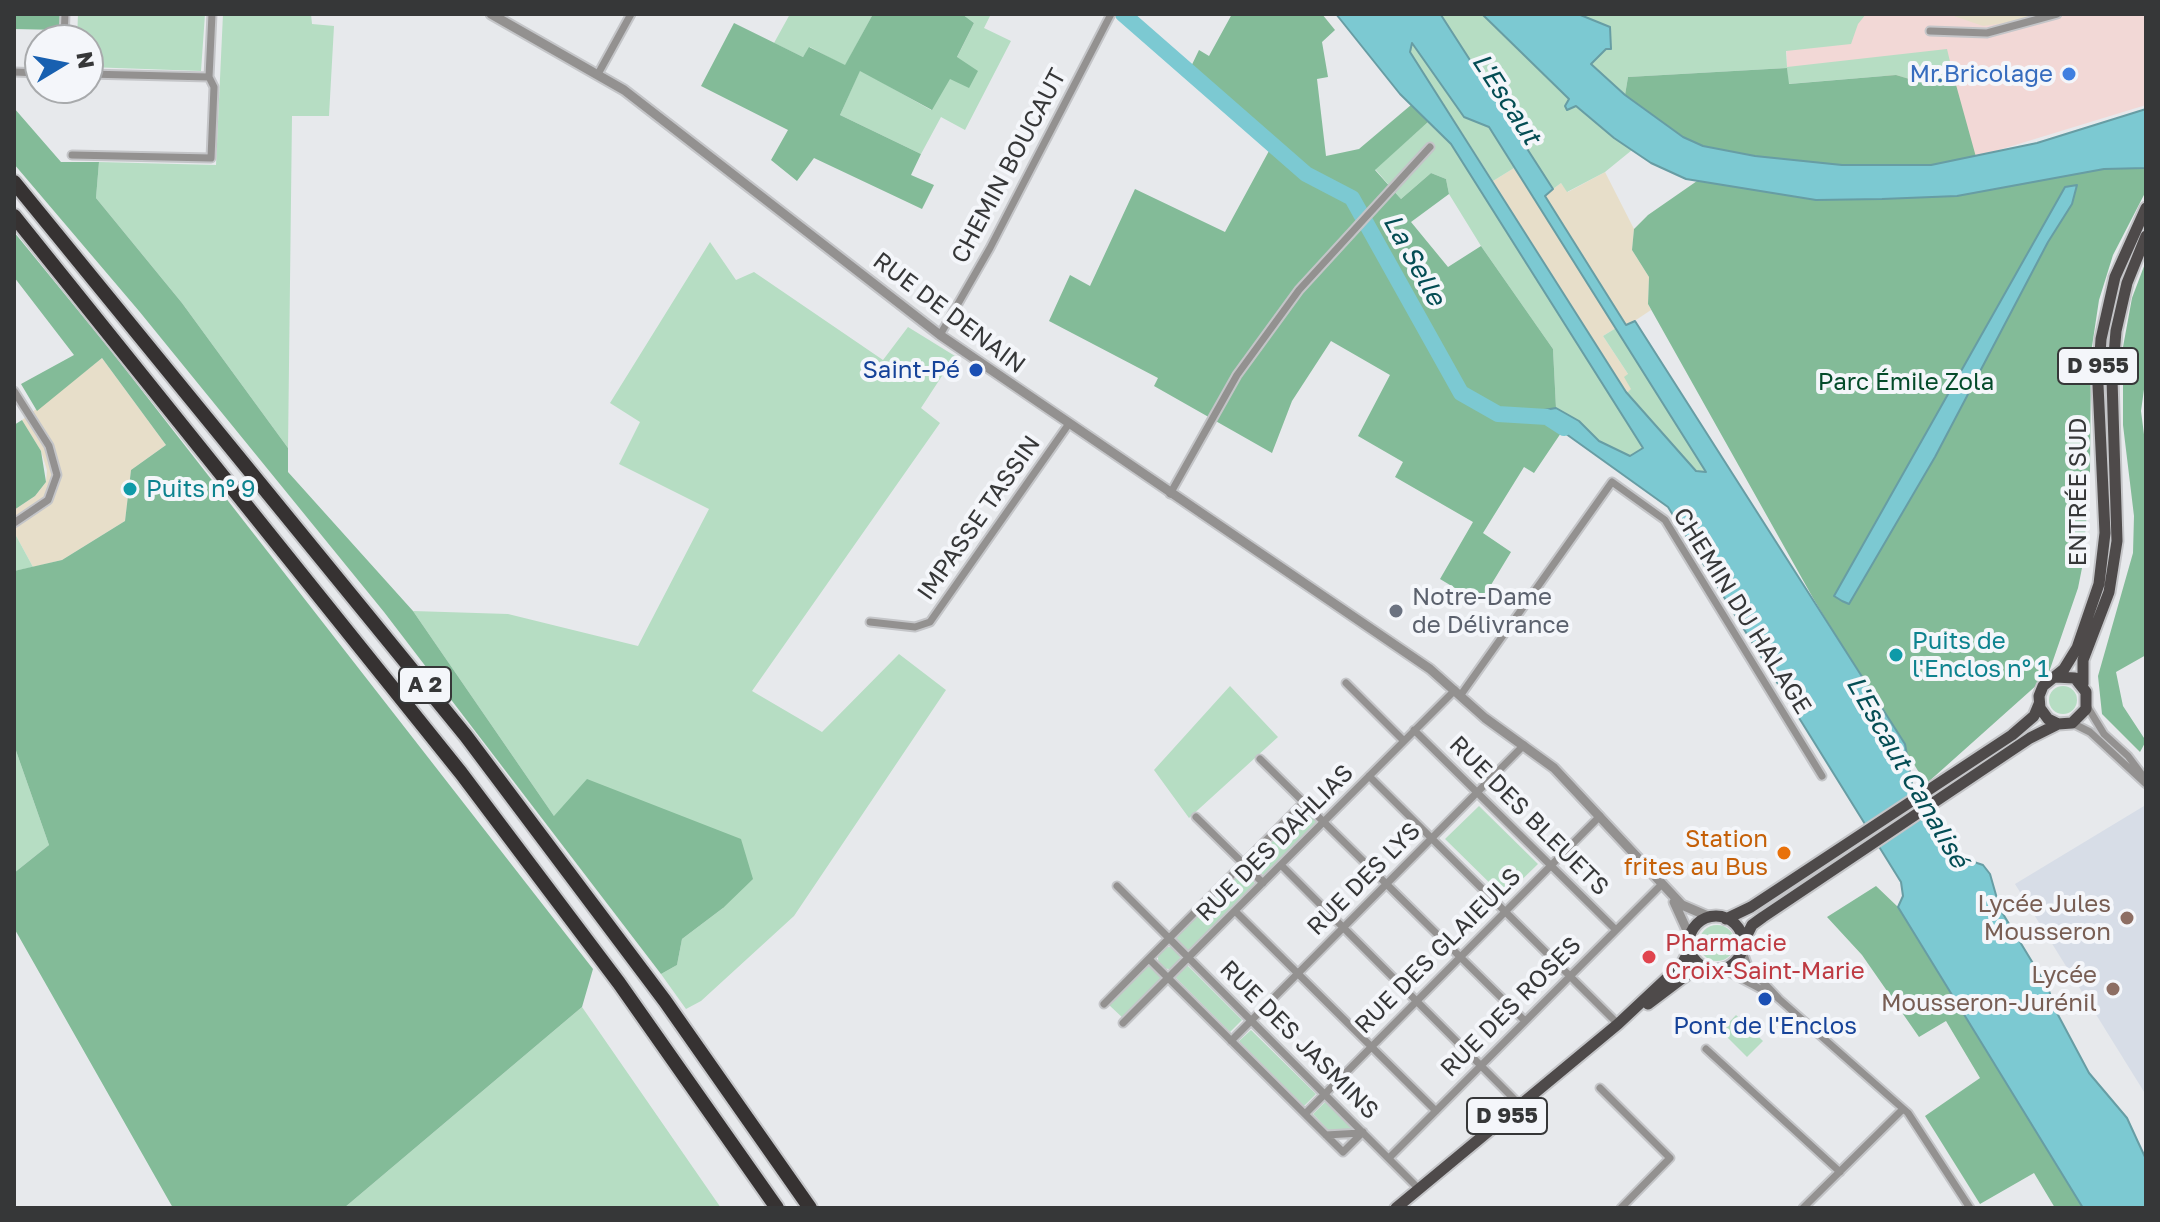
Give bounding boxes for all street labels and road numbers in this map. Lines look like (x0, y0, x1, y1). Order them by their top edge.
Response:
street label: CHEMIN BOUCAUT (945, 64, 1073, 268)
street label: RUE DE DENAIN (867, 246, 1031, 380)
road number: D 955 (2058, 348, 2138, 384)
street label: ENTRÉE SUD (2064, 417, 2092, 567)
street label: IMPASSE TASSIN (911, 430, 1047, 606)
street label: CHEMIN DU HALAGE (1667, 503, 1817, 719)
road number: A 2 (399, 667, 451, 703)
street label: RUE DES BLEUETS (1443, 730, 1615, 902)
street label: RUE DES DAHLIAS (1191, 759, 1359, 927)
street label: RUE DES LYS (1301, 816, 1427, 942)
street label: RUE DES GLAIEULS (1349, 862, 1527, 1040)
street label: RUE DES ROSES (1435, 931, 1587, 1083)
street label: RUE DES JASMINS (1214, 955, 1384, 1125)
road number: D 955 (1467, 1098, 1547, 1134)

